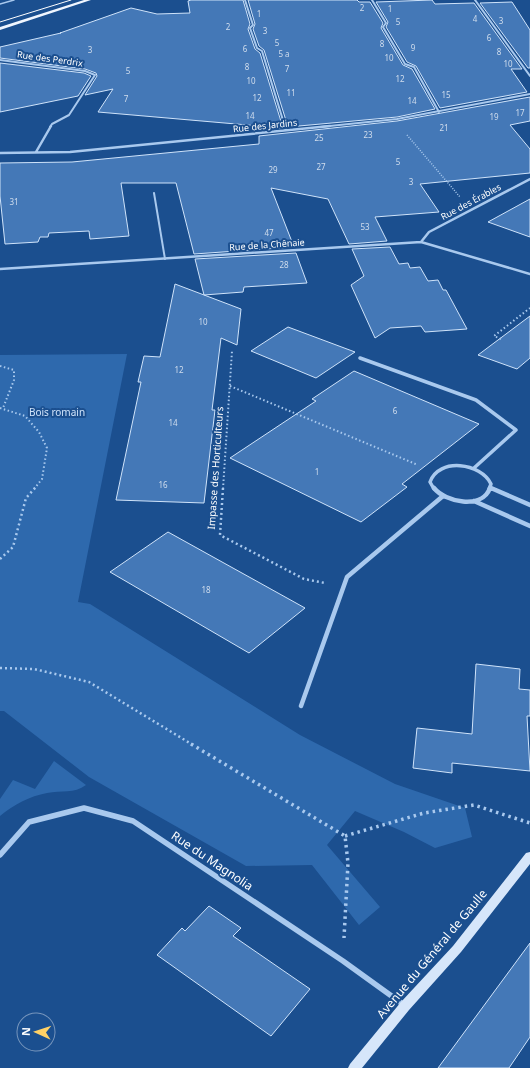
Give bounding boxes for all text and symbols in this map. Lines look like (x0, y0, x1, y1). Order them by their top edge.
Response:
house number: 2 (360, 2, 365, 13)
house number: 1 (388, 3, 392, 14)
house number: 1 (257, 8, 261, 19)
house number: 4 (473, 13, 478, 24)
house number: 3 (499, 15, 504, 26)
house number: 5 (396, 16, 401, 27)
house number: 2 (226, 21, 231, 32)
house number: 3 (263, 25, 268, 36)
house number: 6 (487, 32, 492, 43)
house number: 5 (275, 37, 280, 48)
house number: 8 (380, 38, 385, 49)
house number: 9 (411, 42, 416, 53)
house number: 6 (243, 43, 248, 54)
house number: 3 (88, 44, 93, 55)
house number: 8 (497, 46, 502, 57)
street label: Rue des Perdrix (16, 47, 84, 70)
house number: 5 a (278, 48, 290, 59)
house number: 10 (384, 52, 394, 63)
house number: 10 (503, 58, 513, 69)
house number: 8 (245, 61, 250, 72)
house number: 7 (285, 63, 290, 74)
house number: 5 (126, 65, 131, 76)
house number: 12 (395, 73, 405, 84)
house number: 10 (246, 75, 256, 86)
house number: 11 (286, 87, 296, 98)
house number: 15 (441, 89, 451, 100)
house number: 12 (252, 92, 262, 103)
house number: 7 (124, 93, 129, 104)
house number: 14 (407, 95, 417, 106)
house number: 17 (515, 107, 525, 118)
house number: 14 (245, 110, 255, 121)
house number: 19 (489, 111, 499, 122)
street label: Rue des Jardins (232, 116, 298, 135)
house number: 21 (439, 122, 449, 133)
house number: 23 (363, 129, 373, 140)
house number: 25 (314, 132, 324, 143)
house number: 5 (396, 156, 401, 167)
house number: 27 (316, 161, 326, 172)
house number: 29 (268, 164, 278, 175)
house number: 3 (409, 176, 414, 187)
street label: Rue des Érables (438, 180, 503, 223)
house number: 31 (9, 196, 19, 207)
house number: 53 (360, 221, 370, 232)
house number: 47 (264, 227, 274, 238)
street label: Rue de la Chênaie (229, 235, 305, 254)
house number: 28 (279, 259, 289, 270)
house number: 10 (198, 316, 208, 327)
house number: 12 (174, 364, 184, 375)
park label: Bois romain (29, 405, 85, 419)
house number: 6 (393, 405, 398, 416)
street label: Impasse des Horticulteurs (204, 406, 226, 530)
house number: 14 (168, 417, 178, 428)
house number: 1 (315, 466, 319, 477)
house number: 16 (158, 479, 168, 490)
house number: 18 (201, 584, 211, 595)
street label: Rue du Magnolia (168, 827, 257, 894)
street label: Avenue du Général de Gaulle (373, 885, 491, 1022)
north arrow (16, 1012, 56, 1052)
text: N (18, 1027, 33, 1036)

